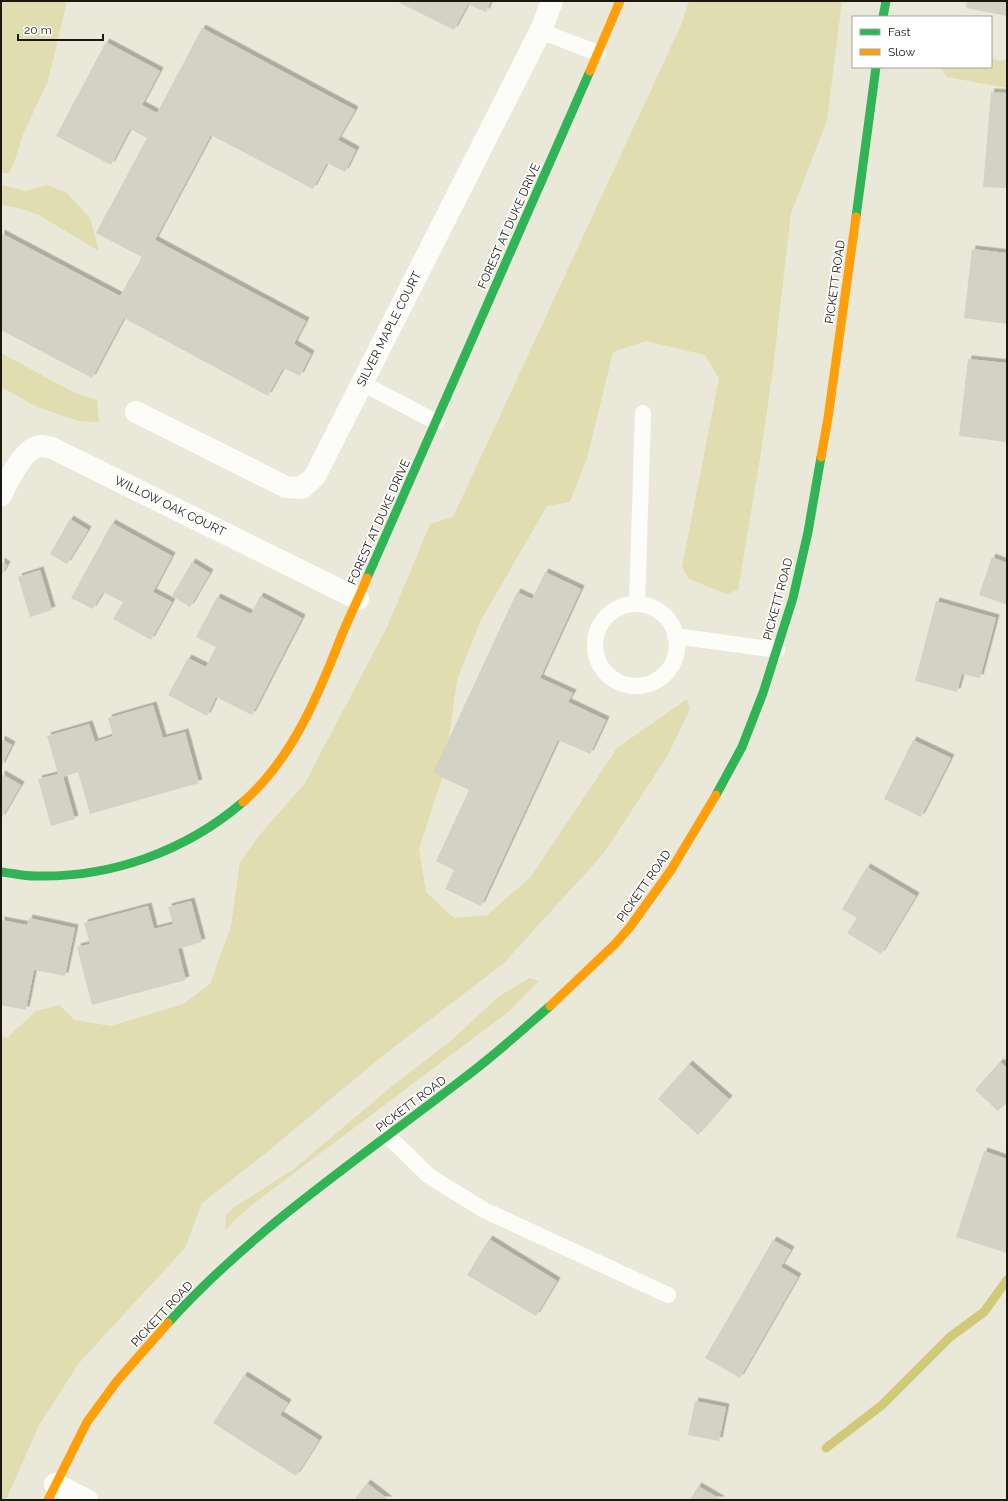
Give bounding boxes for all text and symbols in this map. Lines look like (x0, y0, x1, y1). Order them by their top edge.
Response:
scale bar (18, 16, 103, 42)
legend (852, 16, 992, 68)
text: 20 m (24, 23, 52, 37)
text: Fast (888, 25, 911, 39)
text: Slow (888, 45, 915, 59)
street label: FOREST AT DUKE DRIVE (475, 161, 543, 291)
street label: PICKETT ROAD (822, 239, 848, 325)
street label: SILVER MAPLE COURT (354, 269, 424, 389)
street label: FOREST AT DUKE DRIVE (345, 457, 413, 587)
street label: WILLOW OAK COURT (112, 473, 228, 539)
street label: PICKETT ROAD (760, 556, 796, 642)
street label: PICKETT ROAD (614, 847, 674, 925)
street label: PICKETT ROAD (373, 1073, 449, 1135)
street label: PICKETT ROAD (128, 1278, 196, 1350)

